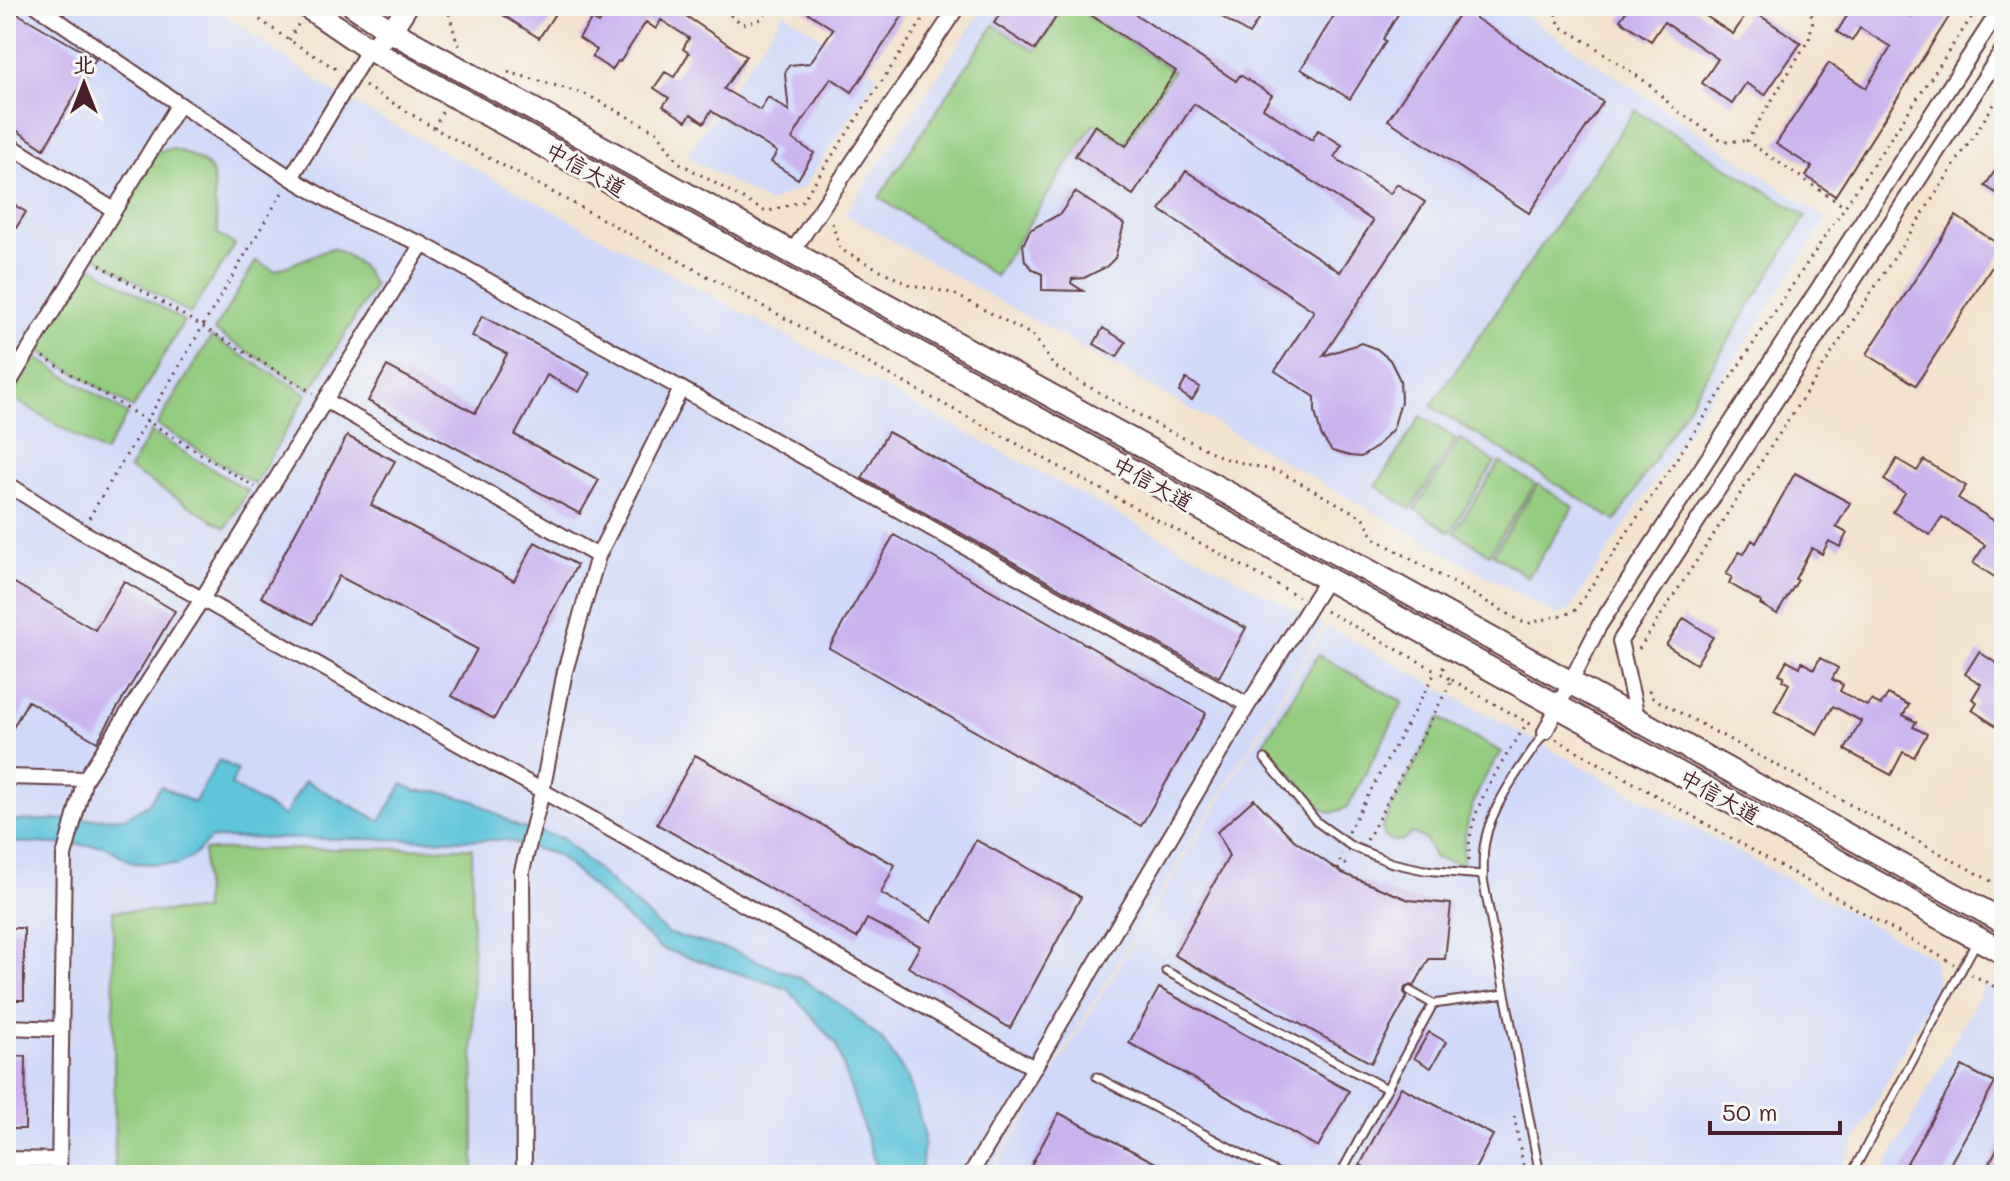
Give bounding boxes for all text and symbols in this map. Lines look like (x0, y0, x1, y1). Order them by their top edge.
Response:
north arrow (44, 44, 124, 124)
text: 北 (73, 49, 95, 78)
street label: 中信大道 (540, 135, 632, 203)
street label: 中信大道 (1107, 449, 1199, 517)
street label: 中信大道 (1674, 762, 1766, 830)
scale bar (1710, 1085, 1840, 1135)
text: 50 m (1722, 1096, 1778, 1127)

